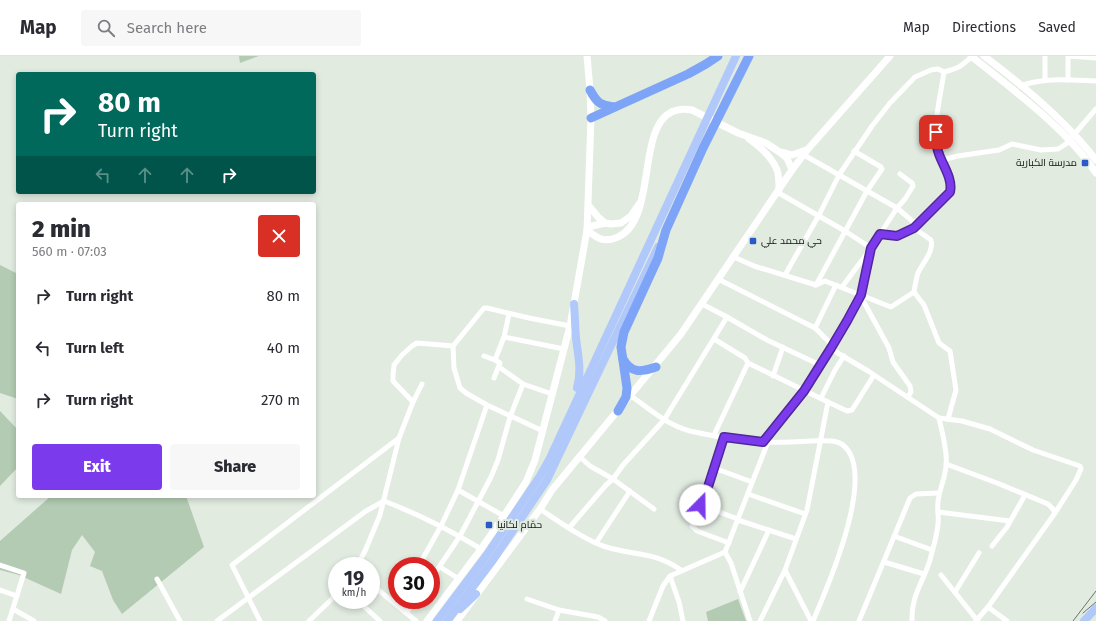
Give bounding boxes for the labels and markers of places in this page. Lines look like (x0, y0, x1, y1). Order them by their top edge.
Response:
pin (919, 115, 953, 149)
place label: مدرسة الكبارية (1016, 157, 1077, 169)
marker: مدرسة الكبارية (1080, 158, 1090, 168)
place label: حي محمد علي (761, 235, 822, 248)
marker: حي محمد علي (748, 236, 758, 246)
place label: حمّام لكانيا (497, 519, 542, 532)
marker: حمّام لكانيا (484, 520, 494, 530)

